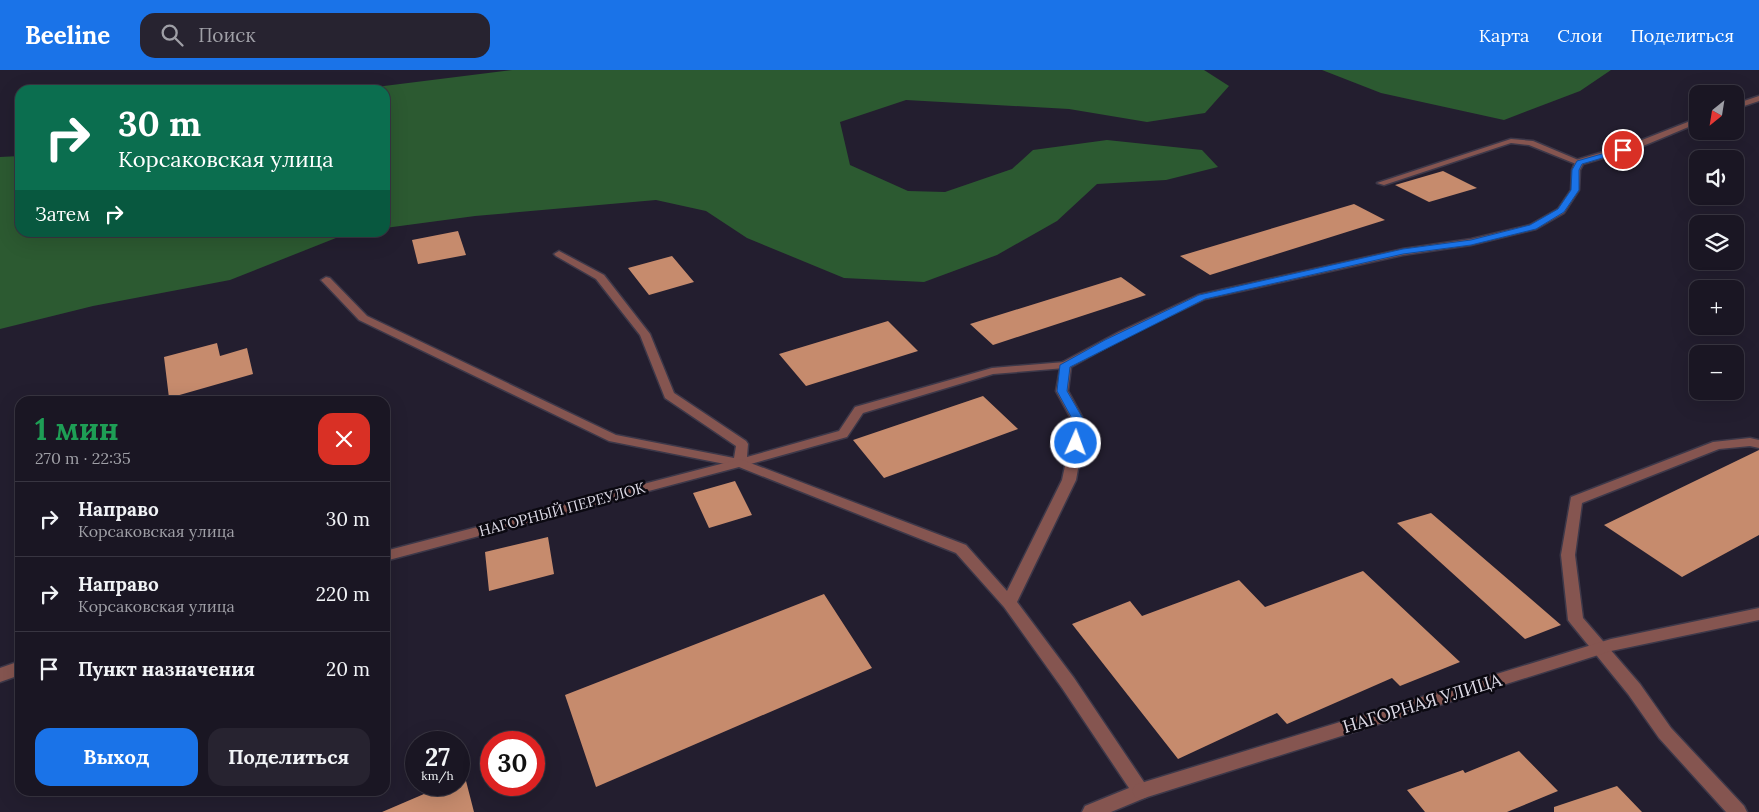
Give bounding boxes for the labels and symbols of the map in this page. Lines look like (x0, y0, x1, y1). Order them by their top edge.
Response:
north arrow (1689, 85, 1744, 140)
pin (1602, 129, 1644, 171)
position arrow (1049, 416, 1101, 468)
street label: НАГОРНЫЙ ПЕРЕУЛОК (477, 477, 648, 540)
street label: НАГОРНАЯ УЛИЦА (1340, 668, 1505, 738)
speed limit sign: 30 (480, 731, 545, 796)

